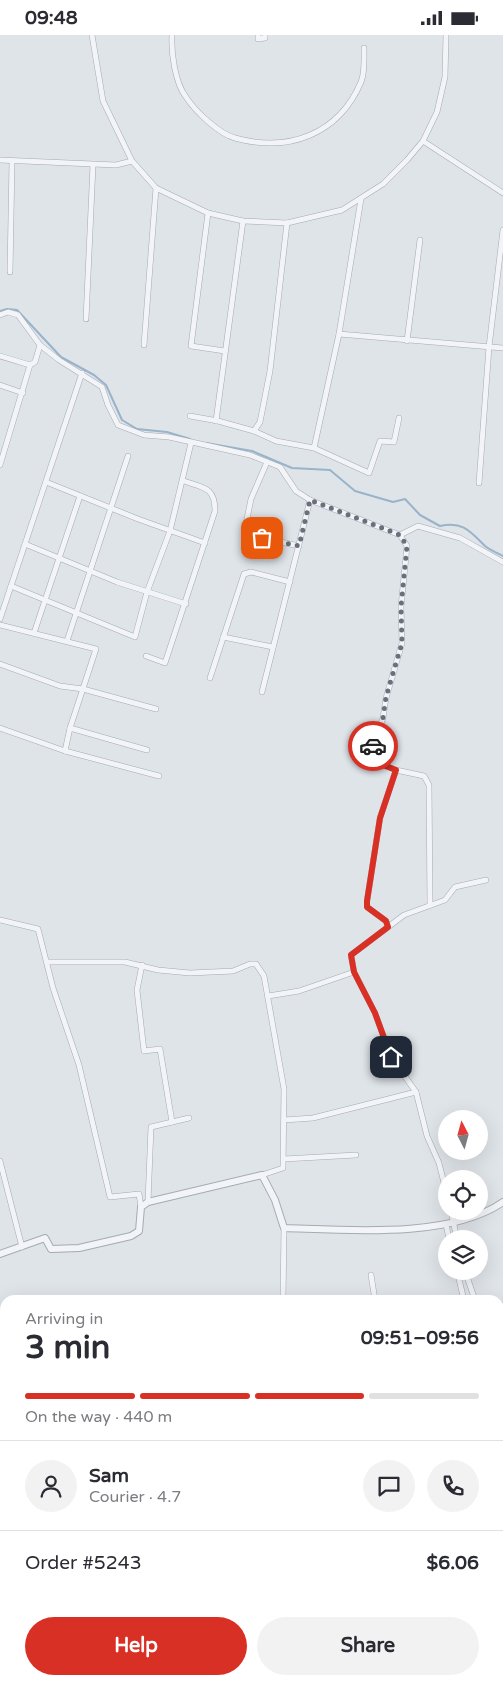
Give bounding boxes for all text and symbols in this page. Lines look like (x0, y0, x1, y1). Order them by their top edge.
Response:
text: 09:48 (25, 7, 78, 29)
pin (241, 517, 283, 559)
icon: bag (248, 524, 276, 552)
courier (348, 721, 398, 771)
icon: car (359, 732, 387, 760)
pin (370, 1036, 412, 1078)
icon: home (377, 1043, 405, 1071)
north arrow (438, 1110, 488, 1160)
map controls (438, 1110, 488, 1280)
button: locate (438, 1170, 488, 1220)
button: layers (438, 1230, 488, 1280)
text: Arriving in (25, 1309, 103, 1329)
text: 09:51–09:56 (361, 1327, 479, 1349)
text: 3 min (25, 1329, 110, 1367)
text: On the way · 440 m (25, 1407, 172, 1427)
button: person (25, 1460, 77, 1512)
button: chat (363, 1460, 415, 1512)
button: phone (427, 1460, 479, 1512)
text: Sam (89, 1465, 129, 1487)
text: Courier · 4.7 (89, 1487, 181, 1507)
text: Order #5243 (25, 1552, 142, 1574)
text: $6.06 (427, 1552, 479, 1574)
button: Help (25, 1617, 247, 1675)
button: Share (257, 1617, 479, 1675)

